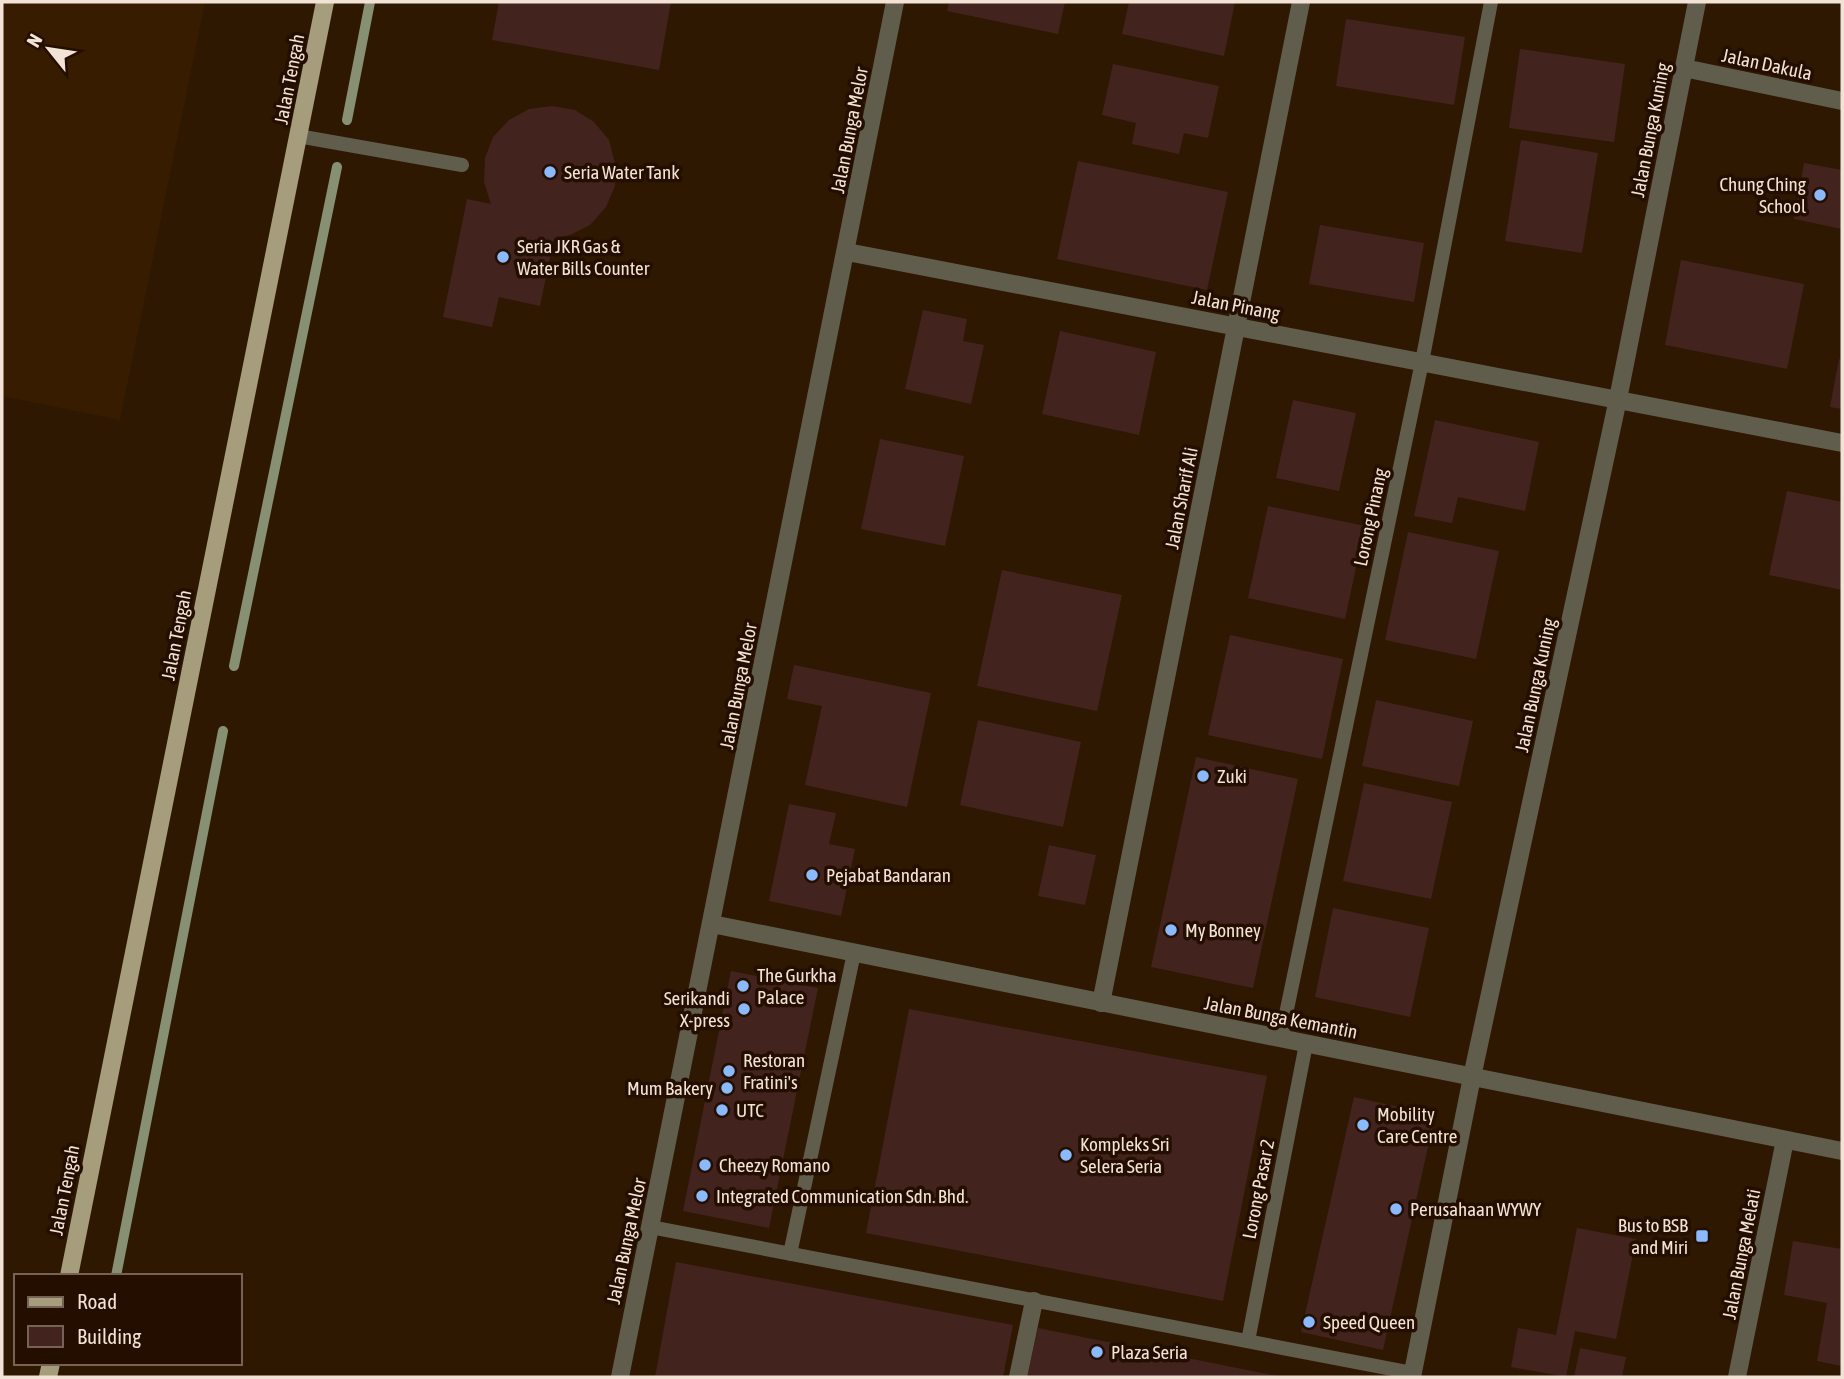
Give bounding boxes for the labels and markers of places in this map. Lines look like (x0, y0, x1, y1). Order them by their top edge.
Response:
place label: Seria Water Tank (564, 161, 680, 183)
marker: Seria Water Tank (542, 164, 558, 180)
place label: Chung Ching School (1720, 173, 1807, 217)
marker: Chung Ching School (1812, 187, 1828, 203)
place label: Seria JKR Gas & Water Bills Counter (517, 235, 650, 279)
marker: Seria JKR Gas & Water Bills Counter (495, 249, 511, 265)
place label: Zuki (1217, 765, 1247, 787)
marker: Zuki (1195, 768, 1211, 784)
place label: Pejabat Bandaran (826, 864, 951, 886)
marker: Pejabat Bandaran (804, 867, 820, 883)
place label: My Bonney (1185, 919, 1261, 941)
marker: My Bonney (1163, 922, 1179, 938)
place label: The Gurkha Palace (757, 964, 837, 1008)
marker: The Gurkha Palace (735, 978, 751, 994)
place label: Serikandi X-press (664, 987, 730, 1031)
marker: Serikandi X-press (736, 1001, 752, 1017)
place label: Restoran Fratini's (743, 1049, 805, 1093)
marker: Restoran Fratini's (721, 1063, 737, 1079)
place label: Mum Bakery (627, 1077, 713, 1099)
marker: Mum Bakery (719, 1080, 735, 1096)
place label: UTC (736, 1099, 764, 1121)
marker: UTC (714, 1102, 730, 1118)
place label: Mobility Care Centre (1377, 1103, 1457, 1147)
marker: Mobility Care Centre (1355, 1117, 1371, 1133)
place label: Kompleks Sri Selera Seria (1080, 1133, 1170, 1177)
marker: Kompleks Sri Selera Seria (1058, 1147, 1074, 1163)
place label: Cheezy Romano (719, 1154, 830, 1176)
marker: Cheezy Romano (697, 1157, 713, 1173)
place label: Integrated Communication Sdn. Bhd. (716, 1185, 968, 1207)
marker: Integrated Communication Sdn. Bhd. (694, 1188, 710, 1204)
place label: Perusahaan WYWY (1410, 1198, 1542, 1220)
marker: Perusahaan WYWY (1388, 1201, 1404, 1217)
place label: Bus to BSB and Miri (1618, 1214, 1688, 1258)
marker: Bus to BSB and Miri (1694, 1228, 1710, 1244)
place label: Speed Queen (1323, 1311, 1415, 1333)
marker: Speed Queen (1301, 1314, 1317, 1330)
place label: Plaza Seria (1111, 1341, 1188, 1363)
marker: Plaza Seria (1089, 1344, 1105, 1360)

